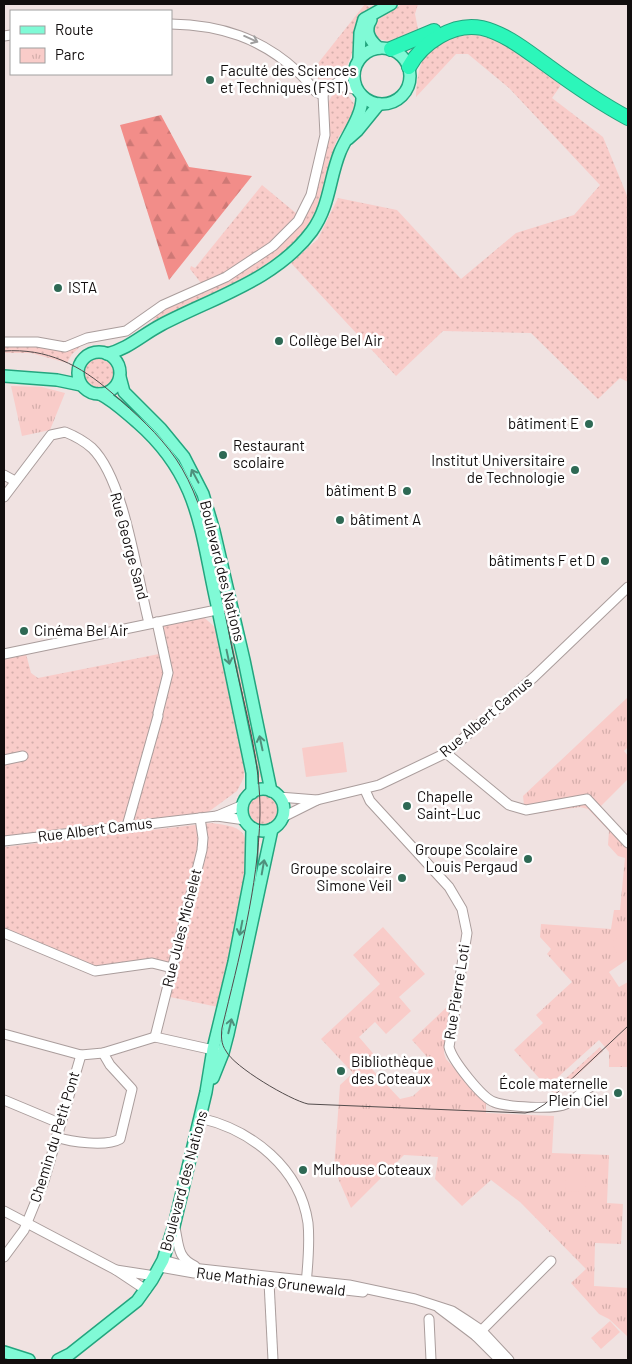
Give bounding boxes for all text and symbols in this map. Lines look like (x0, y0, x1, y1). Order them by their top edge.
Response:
legend (10, 10, 172, 75)
text: Route (55, 20, 94, 38)
one-way arrow (243, 34, 258, 44)
text: Parc (55, 45, 85, 63)
place label: Faculté des Sciences et Techniques (FST) (220, 61, 357, 96)
marker: Faculté des Sciences et Techniques (FST) (204, 74, 216, 86)
place label: ISTA (68, 278, 97, 296)
marker: ISTA (52, 282, 64, 294)
place label: Collège Bel Air (289, 331, 383, 349)
marker: Collège Bel Air (273, 335, 285, 347)
place label: bâtiment E (508, 414, 579, 432)
marker: bâtiment E (583, 418, 595, 430)
place label: Restaurant scolaire (233, 436, 305, 471)
marker: Restaurant scolaire (217, 449, 229, 461)
place label: Institut Universitaire de Technologie (431, 451, 565, 486)
marker: Institut Universitaire de Technologie (569, 464, 581, 476)
one-way arrow (190, 469, 199, 484)
place label: bâtiment B (326, 481, 397, 499)
marker: bâtiment B (401, 485, 413, 497)
street label: Rue George Sand (107, 490, 153, 601)
street label: Boulevard des Nations (197, 498, 249, 643)
place label: bâtiment A (350, 510, 421, 528)
marker: bâtiment A (334, 514, 346, 526)
place label: bâtiments F et D (489, 551, 595, 569)
marker: bâtiments F et D (599, 555, 611, 567)
place label: Cinéma Bel Air (34, 621, 129, 639)
marker: Cinéma Bel Air (18, 625, 30, 637)
one-way arrow (224, 649, 233, 665)
street label: Rue Albert Camus (435, 672, 535, 760)
one-way arrow (256, 735, 266, 751)
place label: Chapelle Saint-Luc (417, 787, 481, 822)
marker: Chapelle Saint-Luc (401, 800, 413, 812)
street label: Rue Albert Camus (37, 813, 153, 845)
place label: Groupe Scolaire Louis Pergaud (415, 840, 518, 875)
marker: Groupe Scolaire Louis Pergaud (522, 853, 534, 865)
place label: Groupe scolaire Simone Veil (291, 859, 392, 894)
one-way arrow (259, 860, 268, 876)
street label: Rue Jules Michelet (158, 867, 204, 989)
marker: Groupe scolaire Simone Veil (396, 872, 408, 884)
one-way arrow (236, 919, 245, 935)
street label: Rue Pierre Loti (440, 943, 472, 1041)
one-way arrow (226, 1019, 235, 1035)
place label: Bibliothèque des Coteaux (351, 1052, 434, 1087)
marker: Bibliothèque des Coteaux (335, 1065, 347, 1077)
street label: Chemin du Petit Pont (26, 1069, 83, 1204)
place label: École maternelle Plein Ciel (499, 1074, 608, 1109)
marker: École maternelle Plein Ciel (612, 1087, 624, 1099)
street label: Boulevard des Nations (156, 1108, 210, 1253)
place label: Mulhouse Coteaux (313, 1160, 431, 1178)
marker: Mulhouse Coteaux (297, 1164, 309, 1176)
street label: Rue Mathias Grunewald (195, 1263, 347, 1299)

